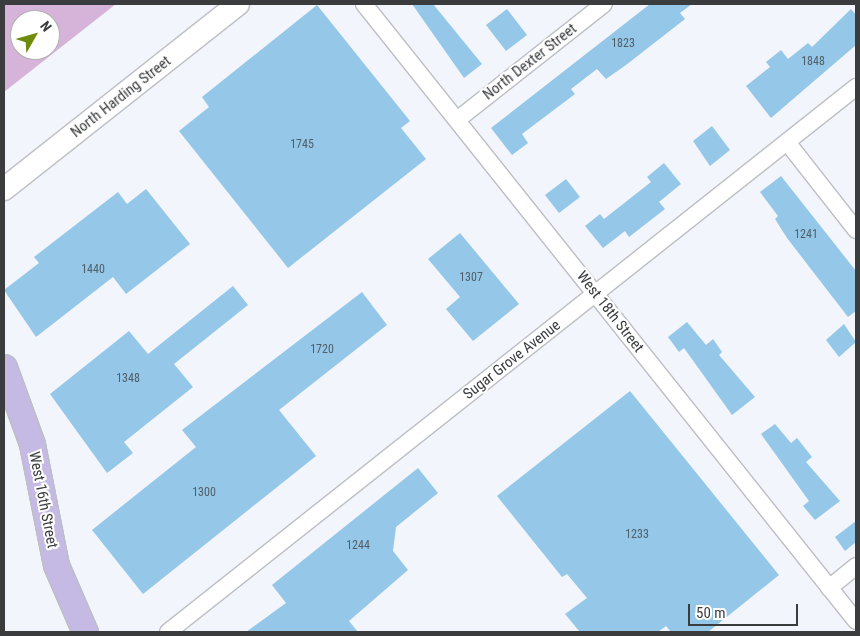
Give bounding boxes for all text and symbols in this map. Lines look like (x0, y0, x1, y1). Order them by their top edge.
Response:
north arrow (10, 10, 60, 60)
text: N (37, 18, 55, 35)
street label: North Dexter Street (480, 20, 580, 104)
house number: 1823 (611, 37, 635, 51)
street label: North Harding Street (67, 52, 175, 142)
house number: 1848 (801, 55, 825, 69)
house number: 1745 (290, 138, 314, 152)
house number: 1241 (794, 228, 818, 242)
house number: 1440 (81, 263, 105, 277)
street label: West 18th Street (573, 268, 647, 356)
house number: 1307 (459, 271, 483, 285)
street label: Sugar Grove Avenue (460, 316, 564, 404)
house number: 1720 (310, 343, 334, 357)
house number: 1348 (116, 372, 140, 386)
street label: West 16th Street (25, 450, 61, 550)
house number: 1300 (192, 486, 216, 500)
house number: 1233 (625, 528, 649, 542)
house number: 1244 (346, 539, 370, 553)
scale bar (690, 594, 800, 626)
text: 50 m (696, 604, 726, 622)

